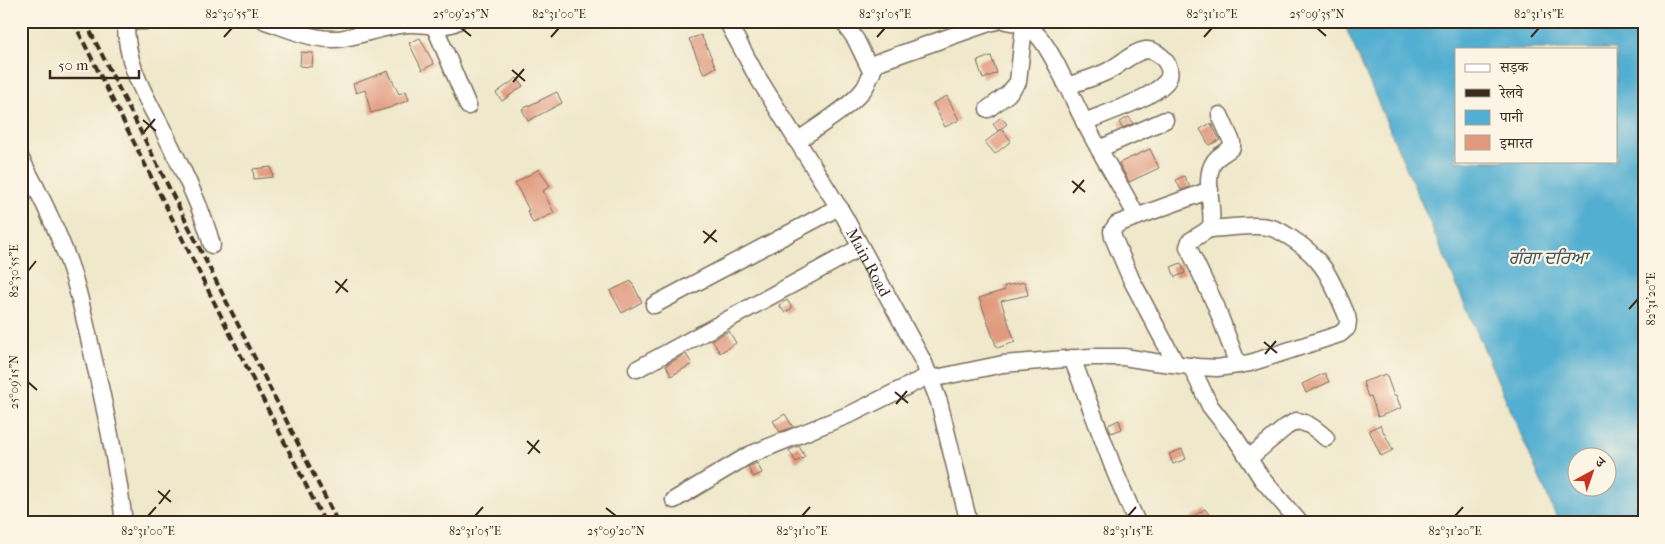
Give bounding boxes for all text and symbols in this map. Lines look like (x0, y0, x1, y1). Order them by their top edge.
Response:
text: 82°30'55"E (206, 7, 259, 21)
text: 25°09'25"N (433, 7, 489, 21)
text: 82°31'00"E (532, 7, 586, 21)
text: 82°31'05"E (859, 7, 911, 21)
text: 82°31'10"E (1186, 7, 1238, 21)
text: 25°09'35"N (1289, 7, 1345, 21)
text: 82°31'15"E (1514, 7, 1564, 21)
scale bar (50, 48, 139, 80)
legend (1455, 48, 1618, 162)
text: 50 m (58, 56, 89, 74)
text: सड़क (1499, 58, 1529, 76)
text: रेलवे (1498, 84, 1524, 102)
text: पानी (1499, 108, 1524, 126)
text: इमारत (1499, 134, 1534, 152)
street label: Main Road (842, 225, 895, 300)
text: 82°30'55"E (7, 245, 21, 298)
water label: ਗੰਗਾ ਦਰਿਆ (1509, 247, 1591, 269)
text: 82°31'20"E (1644, 272, 1658, 326)
text: 25°09'15"N (7, 355, 21, 409)
north arrow (1568, 446, 1618, 496)
text: उ (1591, 453, 1609, 472)
text: 82°31'00"E (121, 524, 175, 538)
text: 82°31'05"E (449, 524, 501, 538)
text: 25°09'20"N (587, 524, 645, 538)
text: 82°31'10"E (776, 524, 828, 538)
text: 82°31'15"E (1103, 524, 1153, 538)
text: 82°31'20"E (1428, 524, 1482, 538)

